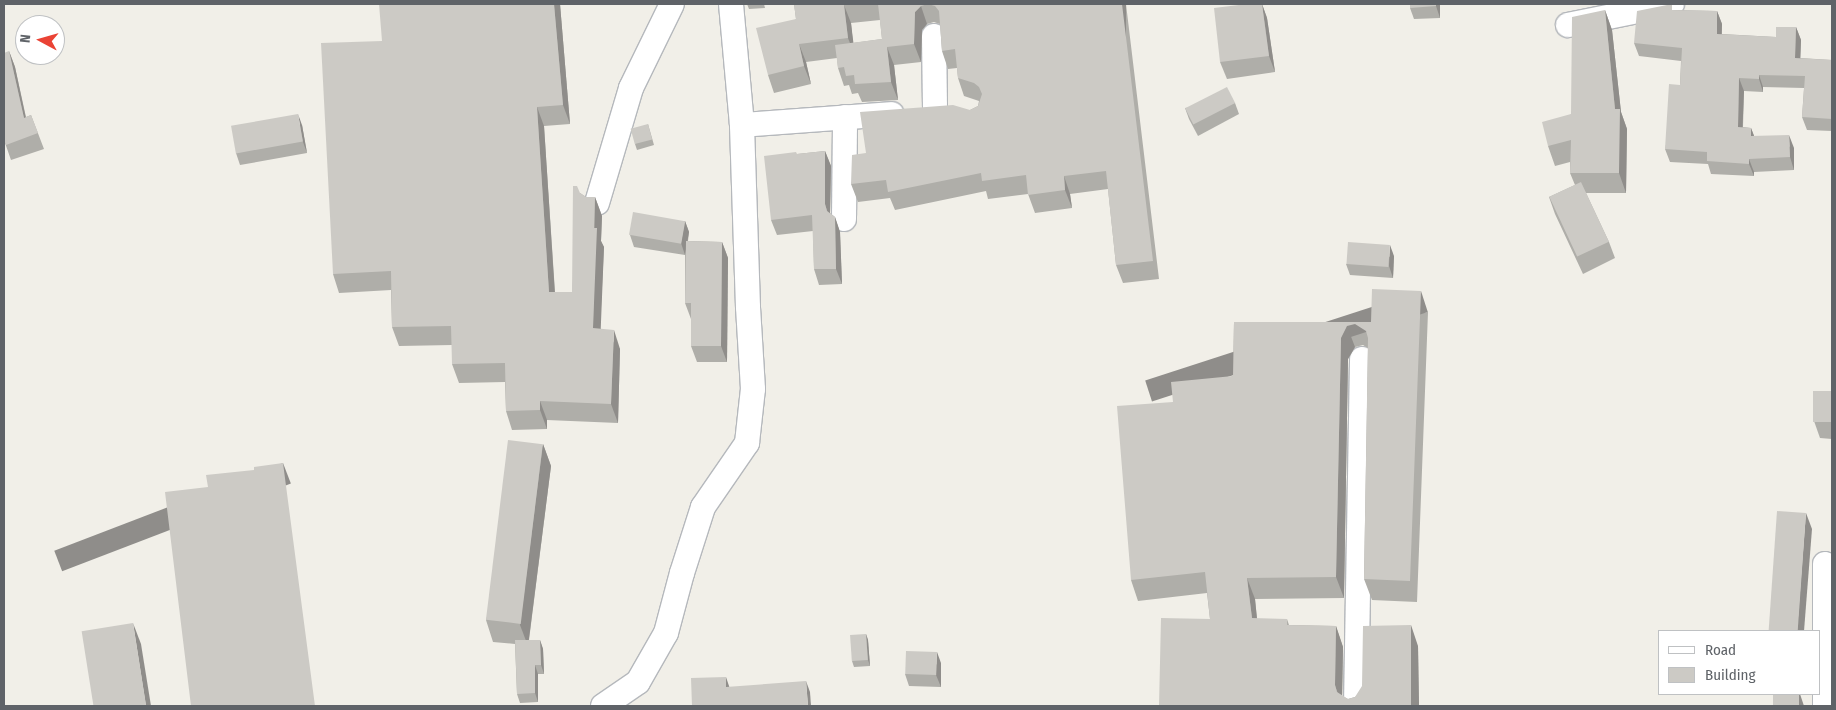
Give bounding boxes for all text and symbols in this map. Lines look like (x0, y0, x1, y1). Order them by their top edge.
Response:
north arrow (15, 15, 65, 65)
text: N (17, 33, 34, 44)
legend (1658, 630, 1821, 695)
text: Road (1705, 641, 1736, 659)
text: Building (1705, 666, 1756, 684)

